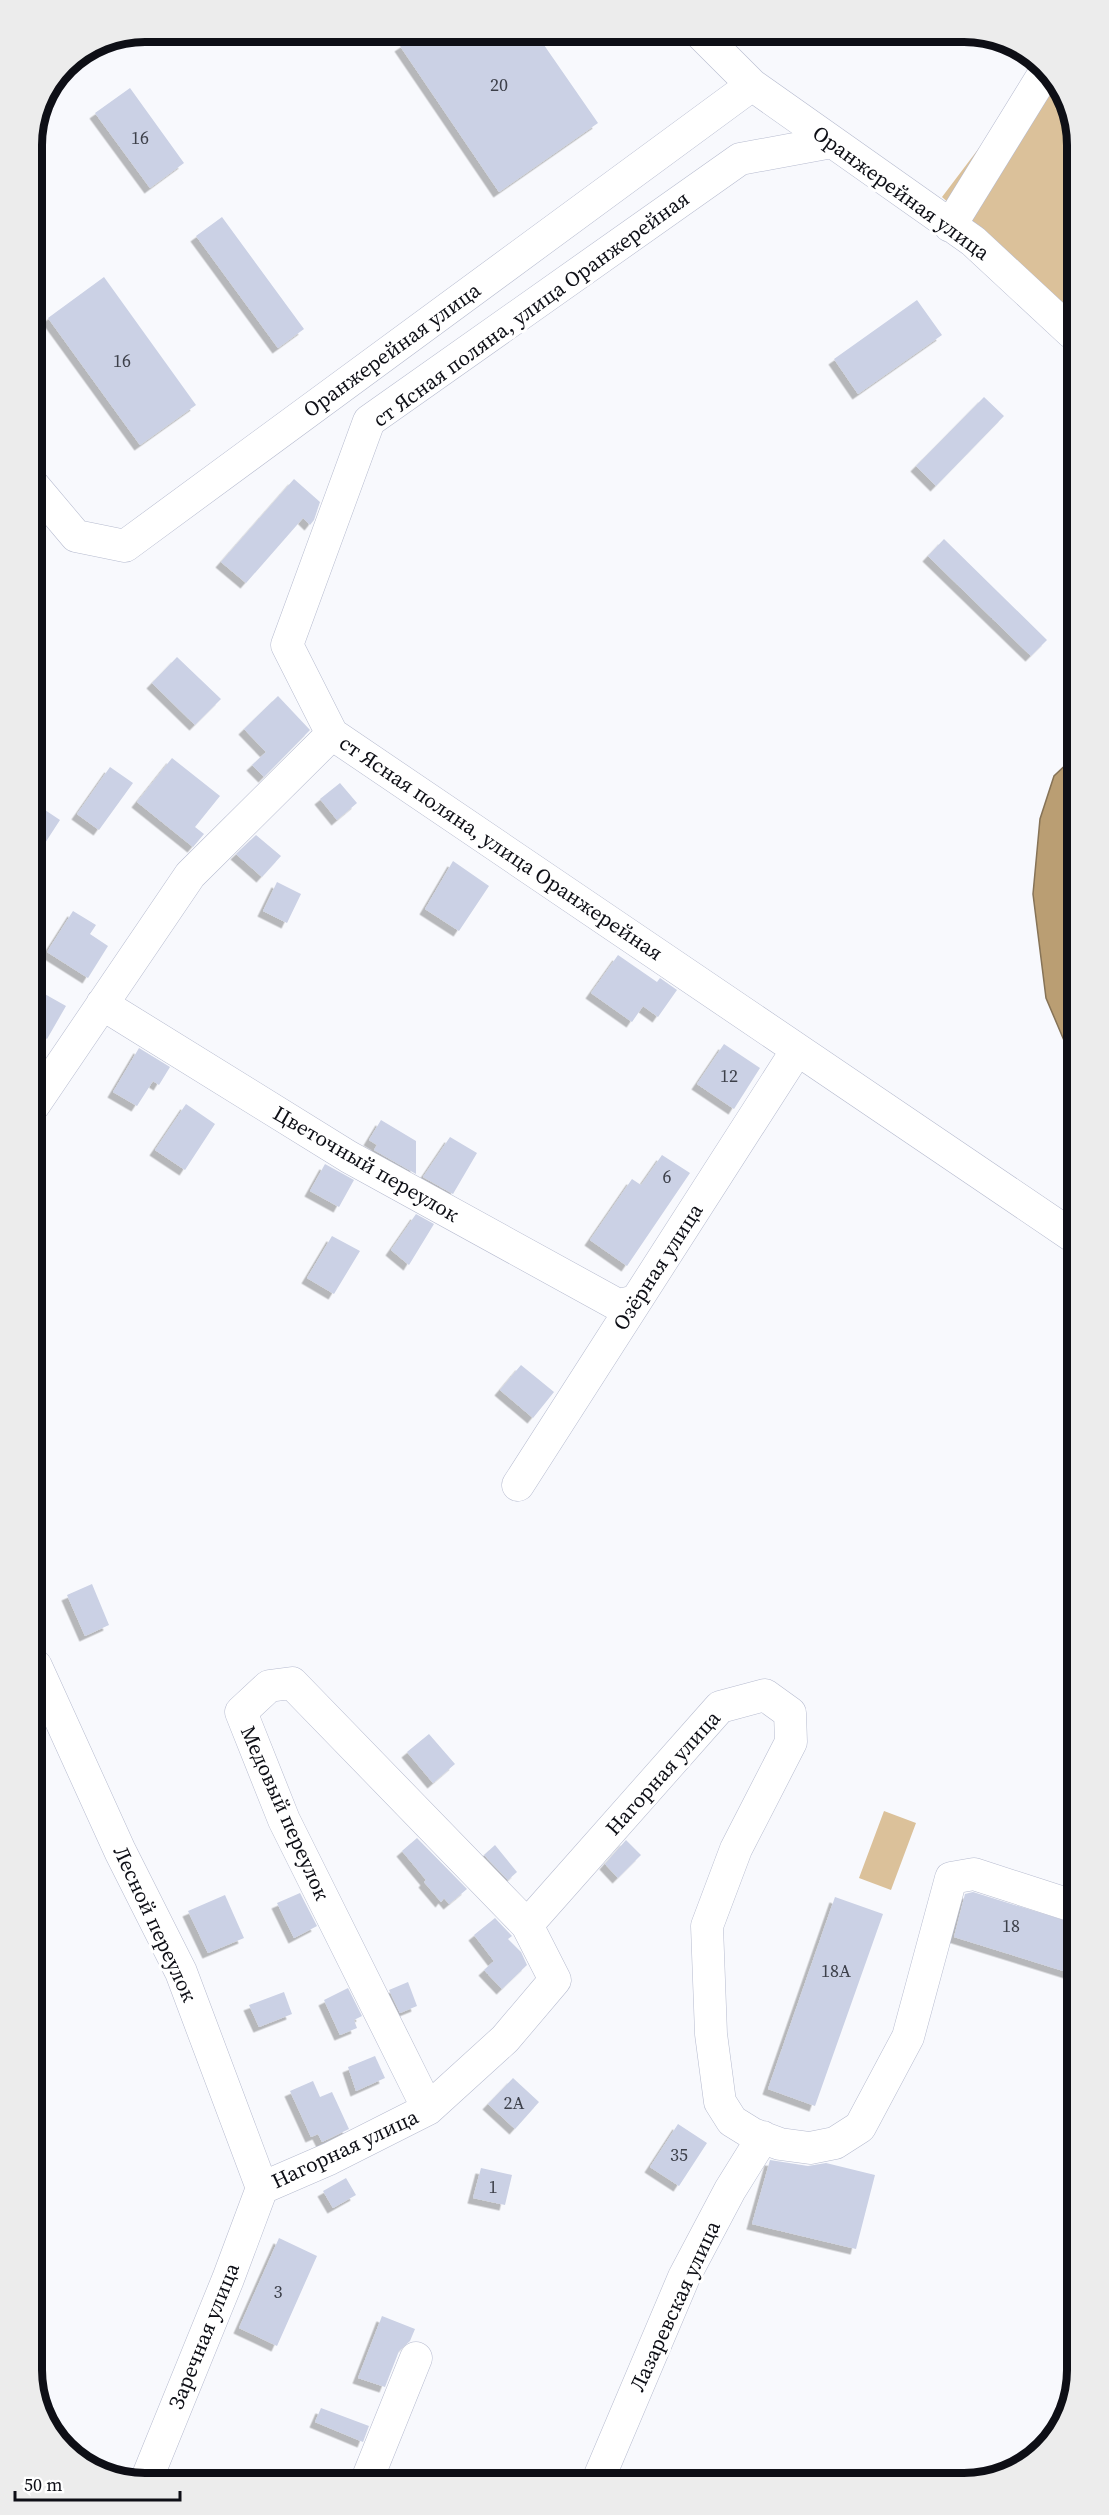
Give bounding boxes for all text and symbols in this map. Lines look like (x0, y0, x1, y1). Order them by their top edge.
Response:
house number: 20 (490, 72, 508, 97)
street label: Оранжерейная улица (807, 118, 996, 267)
house number: 16 (131, 125, 149, 150)
street label: ст Ясная поляна, улица Оранжерейная (367, 184, 695, 433)
street label: Оранжерейная улица (297, 275, 486, 424)
house number: 16 (113, 348, 131, 373)
street label: ст Ясная поляна, улица Оранжерейная (334, 728, 669, 967)
house number: 12 (720, 1063, 738, 1088)
street label: Цветочный переулок (268, 1098, 465, 1229)
house number: 6 (663, 1164, 672, 1189)
street label: Озёрная улица (606, 1197, 710, 1336)
street label: Нагорная улица (599, 1704, 727, 1841)
street label: Медовый переулок (234, 1721, 337, 1905)
street label: Лесной переулок (107, 1841, 204, 2007)
house number: 18 (1002, 1913, 1020, 1938)
house number: 18А (821, 1958, 851, 1983)
house number: 2А (504, 2090, 525, 2115)
street label: Нагорная улица (267, 2102, 423, 2195)
house number: 35 (670, 2142, 688, 2167)
house number: 1 (489, 2174, 498, 2199)
street label: Лазаревская улица (622, 2215, 727, 2396)
street label: Заречная улица (161, 2258, 246, 2413)
house number: 3 (274, 2279, 283, 2304)
scale bar (15, 2464, 180, 2502)
text: 50 m (24, 2472, 62, 2497)

